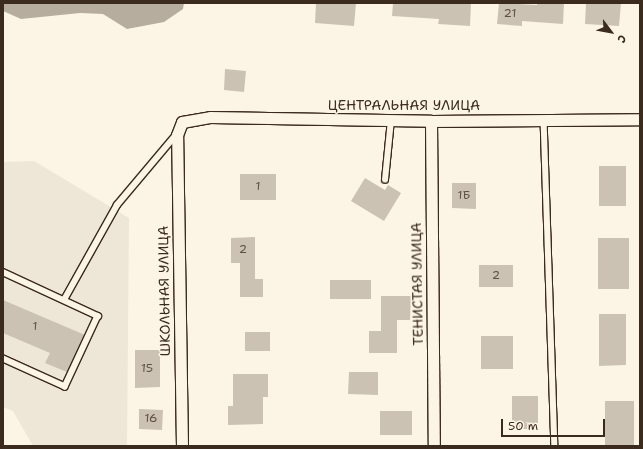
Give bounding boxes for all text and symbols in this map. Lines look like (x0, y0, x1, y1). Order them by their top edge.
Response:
house number: 21 (504, 7, 516, 21)
north arrow (591, 12, 631, 52)
text: С (613, 32, 630, 45)
street label: ЦЕНТРАЛЬНАЯ УЛИЦА (328, 97, 480, 113)
house number: 1 (255, 180, 261, 194)
house number: 1Б (458, 189, 470, 203)
street label: ТЕНИСТАЯ УЛИЦА (408, 222, 426, 346)
street label: ШКОЛЬНАЯ УЛИЦА (154, 226, 174, 356)
house number: 2 (239, 243, 247, 257)
house number: 2 (492, 269, 500, 283)
house number: 1 (32, 320, 38, 334)
house number: 15 (141, 362, 153, 376)
scale bar (503, 411, 607, 437)
house number: 16 (144, 412, 158, 426)
text: 50 m (508, 418, 538, 434)

